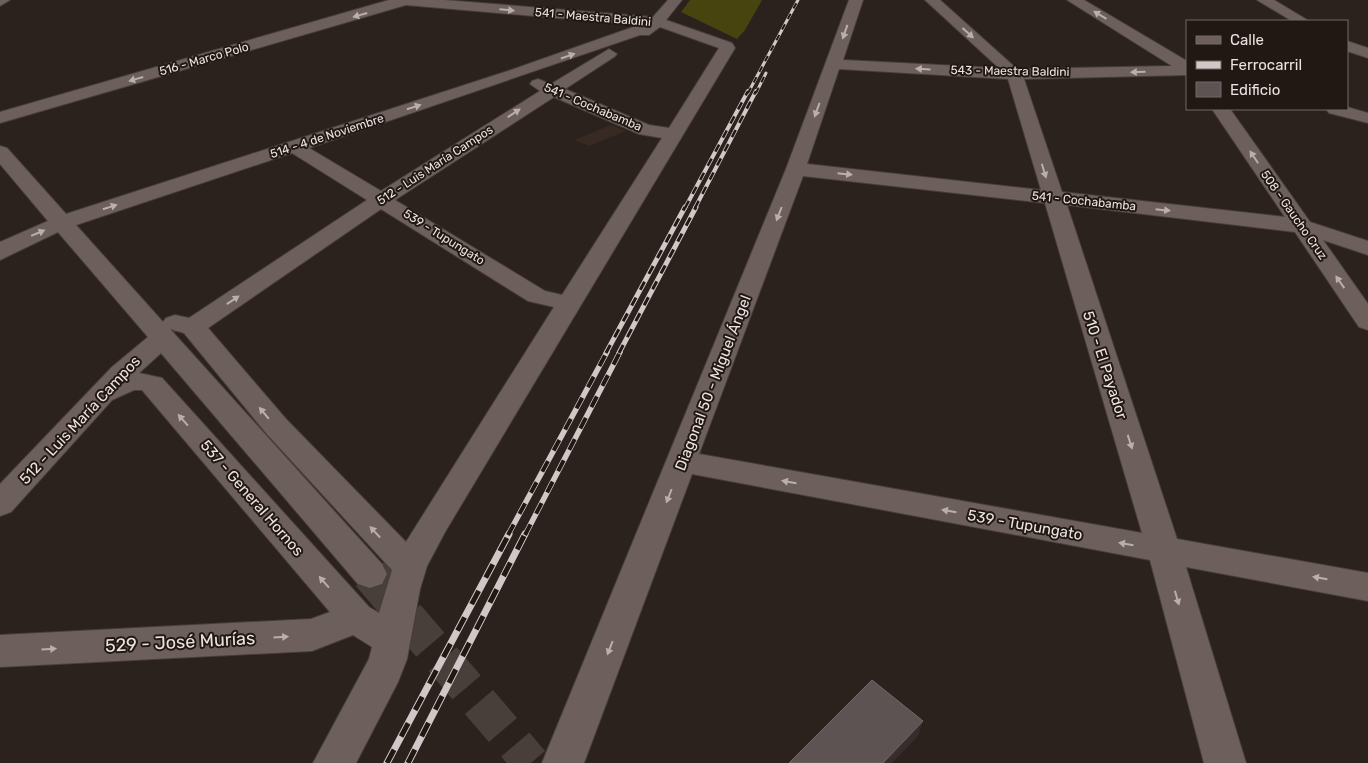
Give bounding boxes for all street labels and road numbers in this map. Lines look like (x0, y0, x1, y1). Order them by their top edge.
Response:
street label: 541 - Maestra Baldini (534, 5, 652, 29)
street label: 516 - Marco Polo (158, 40, 250, 78)
street label: 543 - Maestra Baldini (950, 63, 1070, 79)
street label: 541 - Cochabamba (542, 80, 644, 134)
street label: 514 - 4 de Noviembre (268, 111, 386, 161)
street label: 512 - Luis María Campos (374, 122, 496, 208)
street label: 508 - Gaucho Cruz (1258, 168, 1330, 262)
street label: 541 - Cochabamba (1031, 189, 1137, 213)
street label: 539 - Tupungato (401, 206, 487, 268)
street label: Diagonal 50 - Miguel Ángel (671, 293, 755, 473)
street label: 510 - El Payador (1079, 309, 1131, 422)
street label: 512 - Luis María Campos (16, 352, 144, 488)
street label: 537 - General Hornos (197, 436, 308, 560)
street label: 539 - Tupungato (966, 506, 1084, 544)
street label: 529 - José Murías (104, 627, 256, 657)

